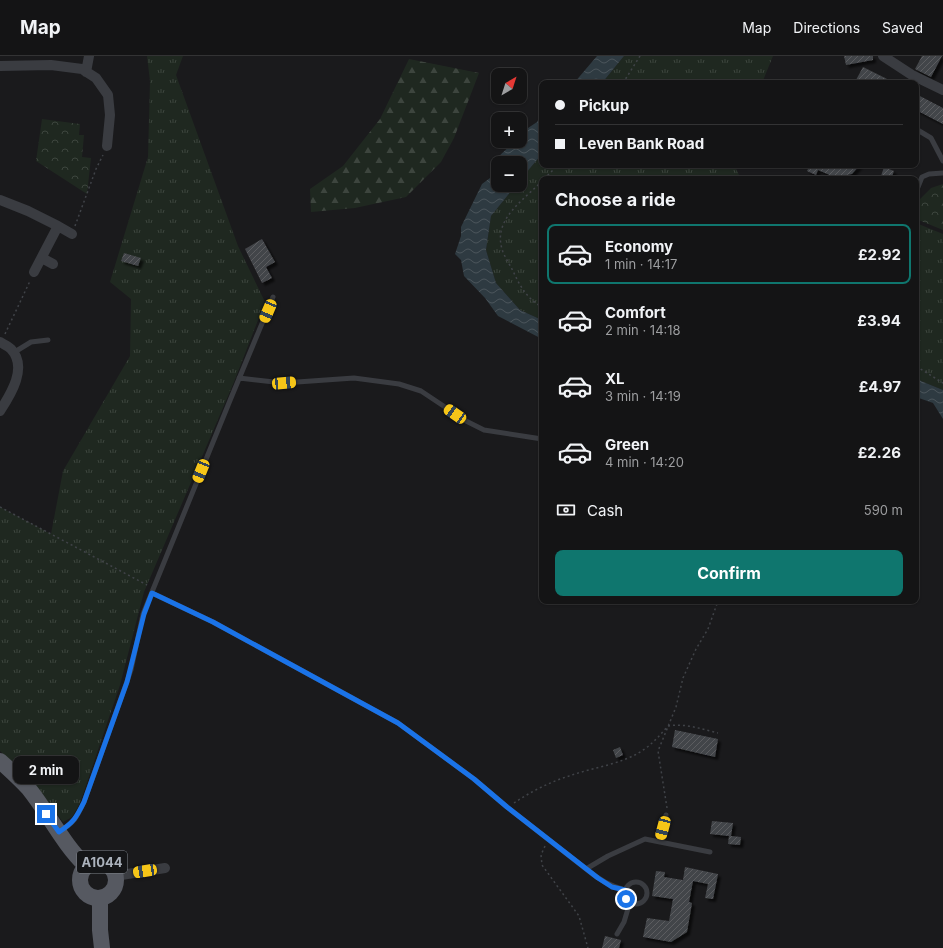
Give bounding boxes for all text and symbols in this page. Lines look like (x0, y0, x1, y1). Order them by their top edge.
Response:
text: Map (20, 16, 61, 39)
text: Map (742, 19, 771, 36)
text: Directions (793, 19, 860, 36)
text: Saved (882, 19, 923, 36)
north arrow (491, 68, 527, 104)
map controls (491, 68, 527, 192)
text: Pickup (579, 96, 629, 115)
button: + (491, 112, 527, 148)
text: Leven Bank Road (579, 134, 704, 153)
button: − (491, 156, 527, 192)
text: Choose a ride (555, 189, 676, 210)
icon: car (557, 236, 593, 272)
text: Economy (605, 237, 673, 256)
text: £2.92 (858, 245, 901, 264)
text: 1 min · 14:17 (605, 256, 677, 272)
car (258, 298, 278, 324)
icon: car (557, 302, 593, 338)
text: Comfort (605, 303, 666, 322)
text: £3.94 (857, 311, 901, 330)
text: 2 min · 14:18 (605, 322, 681, 338)
icon: car (557, 368, 593, 404)
text: XL (605, 369, 625, 388)
car (272, 376, 296, 390)
text: £4.97 (859, 377, 901, 396)
text: 3 min · 14:19 (605, 388, 681, 404)
car (442, 402, 468, 426)
icon: car (557, 434, 593, 470)
text: Green (605, 435, 649, 454)
text: £2.26 (858, 443, 901, 462)
text: 4 min · 14:20 (605, 454, 684, 470)
car (191, 458, 211, 484)
icon: cash (555, 499, 577, 521)
text: Cash (587, 501, 623, 520)
text: 590 m (864, 502, 903, 518)
button: Confirm (555, 550, 903, 596)
callout: 2 min (13, 756, 79, 784)
text: 2 min (29, 762, 63, 778)
route end (37, 805, 55, 823)
car (654, 815, 672, 841)
road number: A1044 (77, 851, 127, 873)
car (132, 863, 158, 879)
route start (617, 890, 635, 908)

